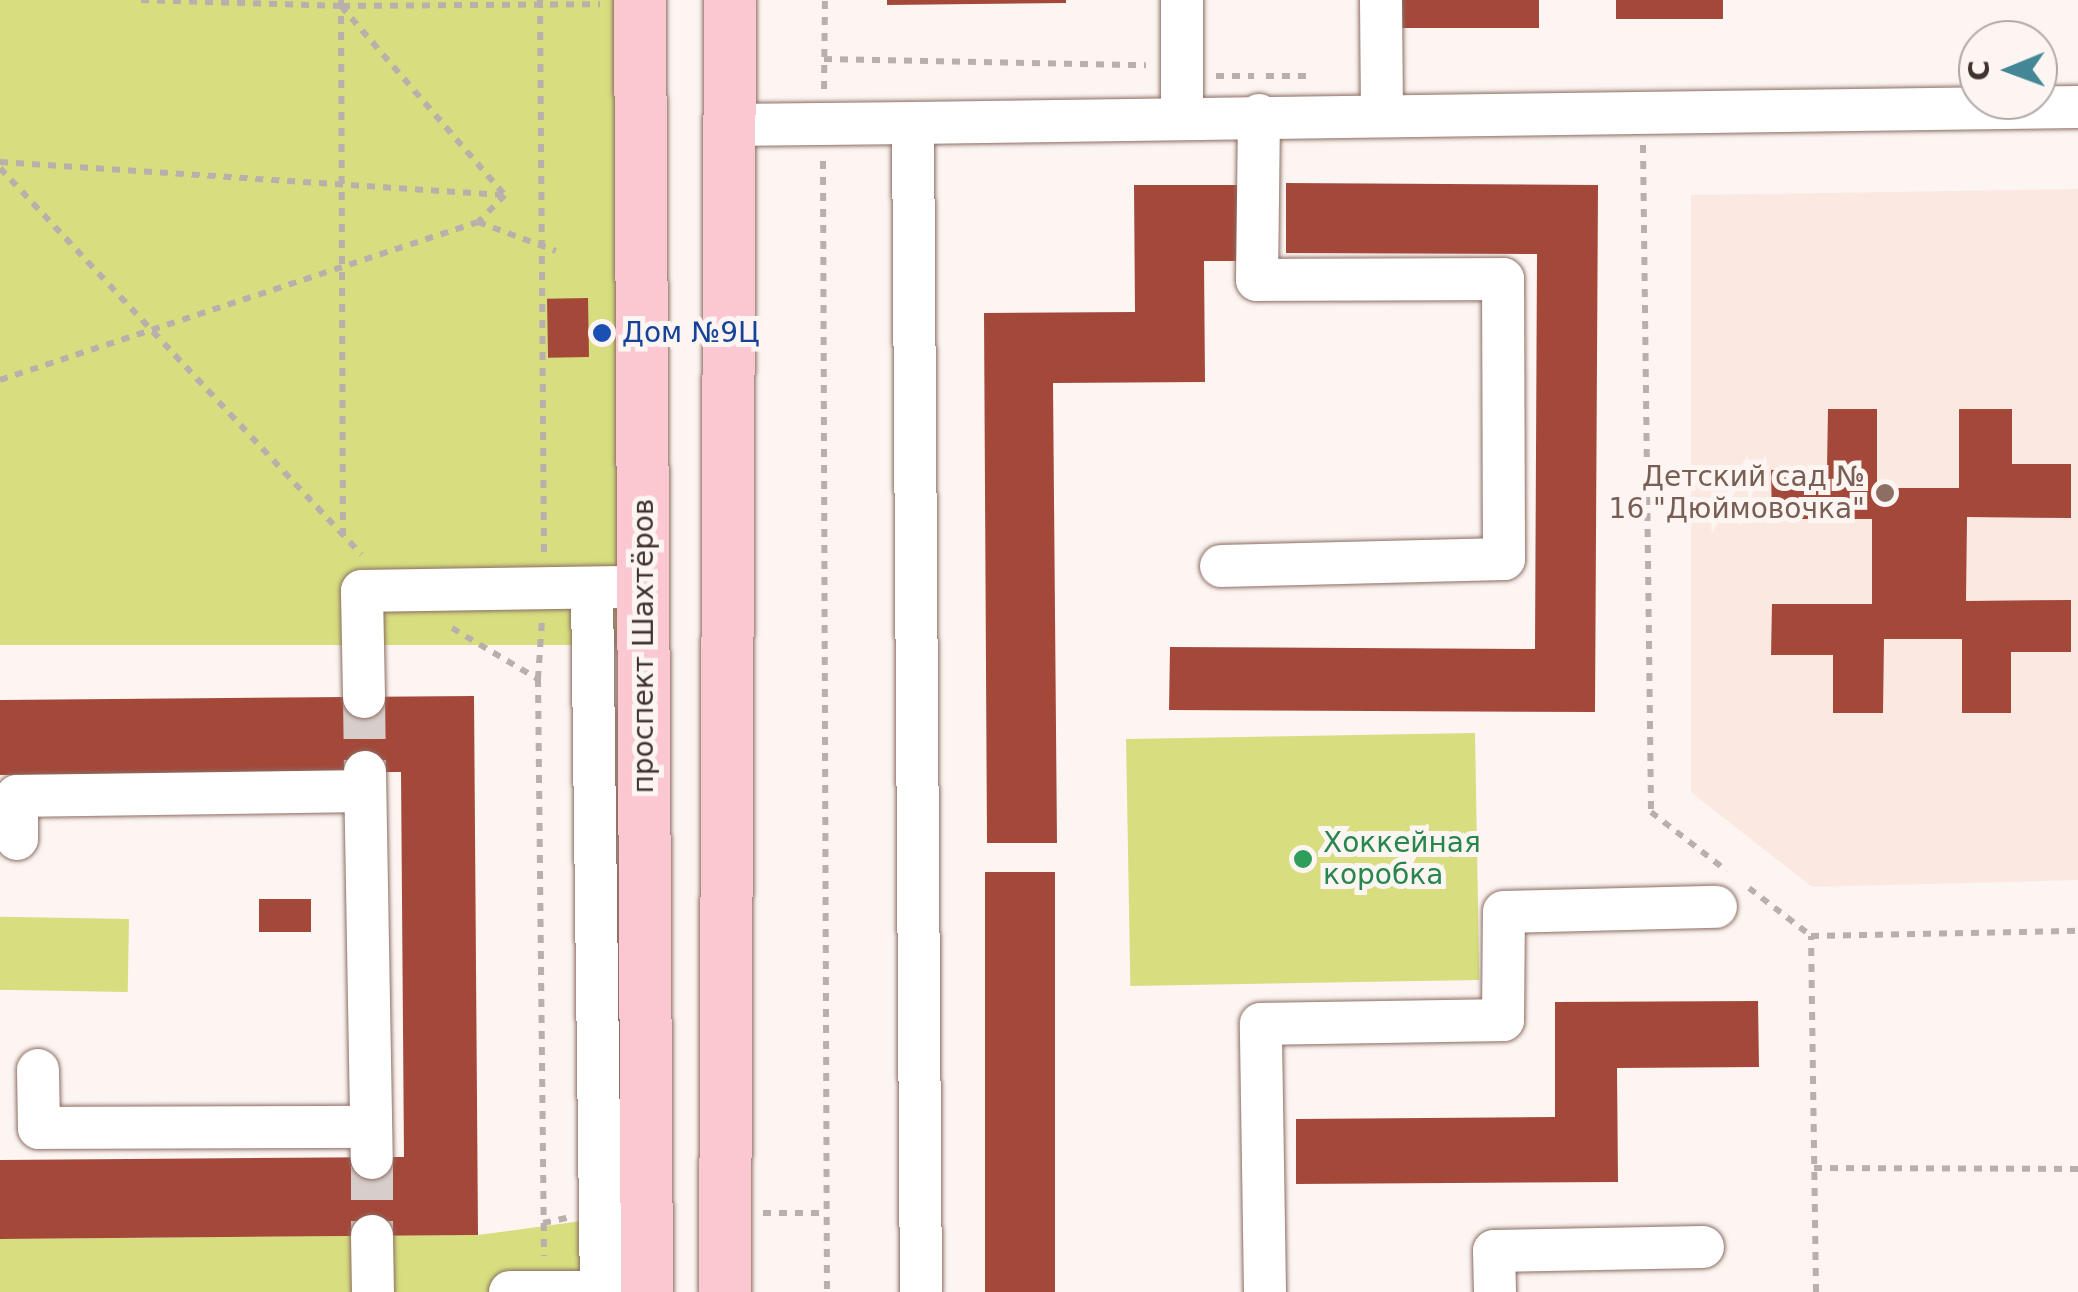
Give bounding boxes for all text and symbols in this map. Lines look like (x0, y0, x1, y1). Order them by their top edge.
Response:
north arrow (1958, 20, 2058, 120)
text: С (1963, 60, 1996, 81)
place label: Дом №9Ц (622, 316, 760, 350)
marker: Дом №9Ц (591, 322, 613, 344)
place label: Детский сад № 16 "Дюймовочка" (1609, 460, 1865, 526)
marker: Детский сад № 16 "Дюймовочка" (1874, 482, 1896, 504)
street label: проспект Шахтёров (627, 499, 661, 793)
place label: Хоккейная коробка (1323, 826, 1481, 892)
marker: Хоккейная коробка (1292, 848, 1314, 870)

